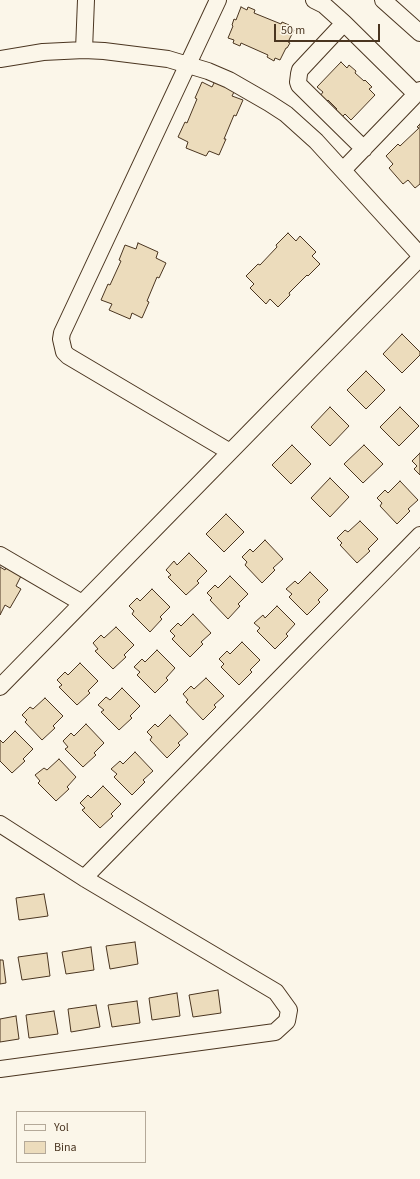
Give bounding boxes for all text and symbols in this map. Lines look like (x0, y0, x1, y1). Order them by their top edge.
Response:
scale bar (276, 16, 382, 42)
text: 50 m (281, 22, 305, 39)
legend (16, 1111, 146, 1163)
text: Yol (54, 1119, 69, 1136)
text: Bina (54, 1139, 77, 1156)

